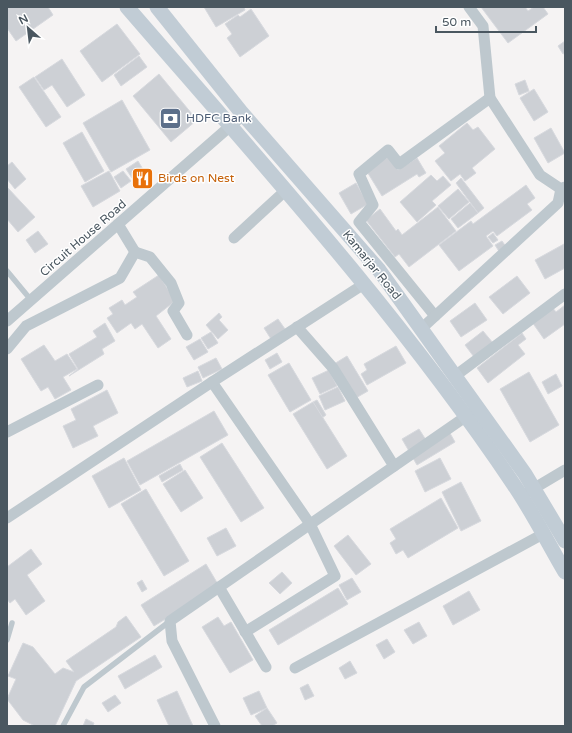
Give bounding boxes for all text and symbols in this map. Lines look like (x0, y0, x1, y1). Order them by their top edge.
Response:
north arrow (8, 8, 48, 48)
scale bar (436, 8, 536, 34)
text: N (17, 12, 30, 27)
text: 50 m (442, 15, 471, 29)
bank icon: HDFC Bank (158, 105, 184, 131)
place label: HDFC Bank (186, 111, 252, 125)
restaurant icon: Birds on Nest (130, 165, 156, 191)
place label: Birds on Nest (158, 171, 235, 185)
street label: Circuit House Road (37, 197, 129, 279)
street label: Kamarjar Road (340, 228, 404, 302)

